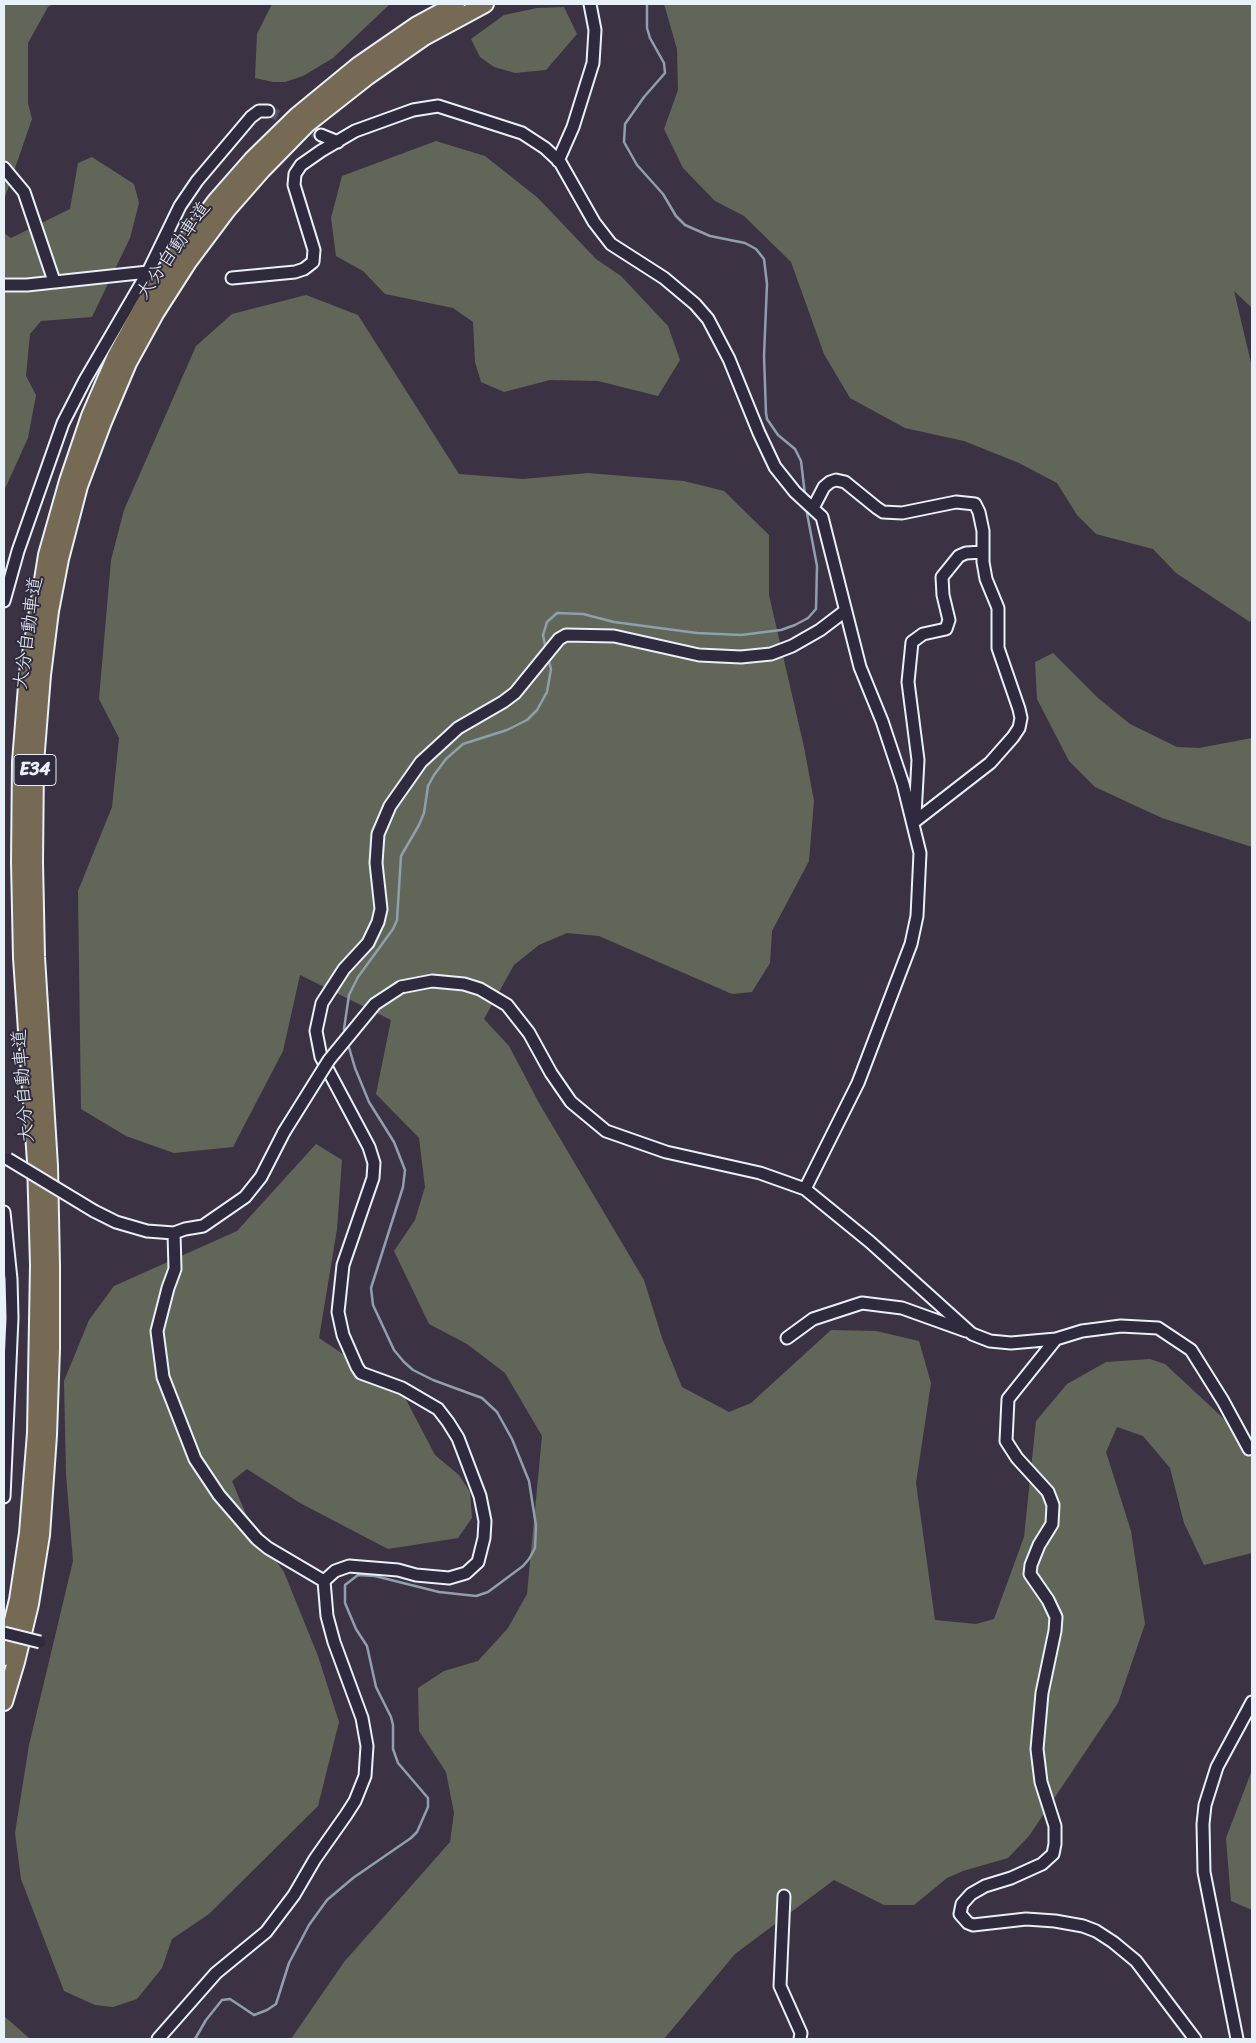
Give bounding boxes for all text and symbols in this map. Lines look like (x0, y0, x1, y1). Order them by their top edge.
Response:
street label: 大分自動車道 (132, 198, 216, 304)
street label: 大分自動車道 (10, 575, 48, 691)
road number: E34 (14, 754, 56, 786)
street label: 大分自動車道 (9, 1028, 39, 1144)

